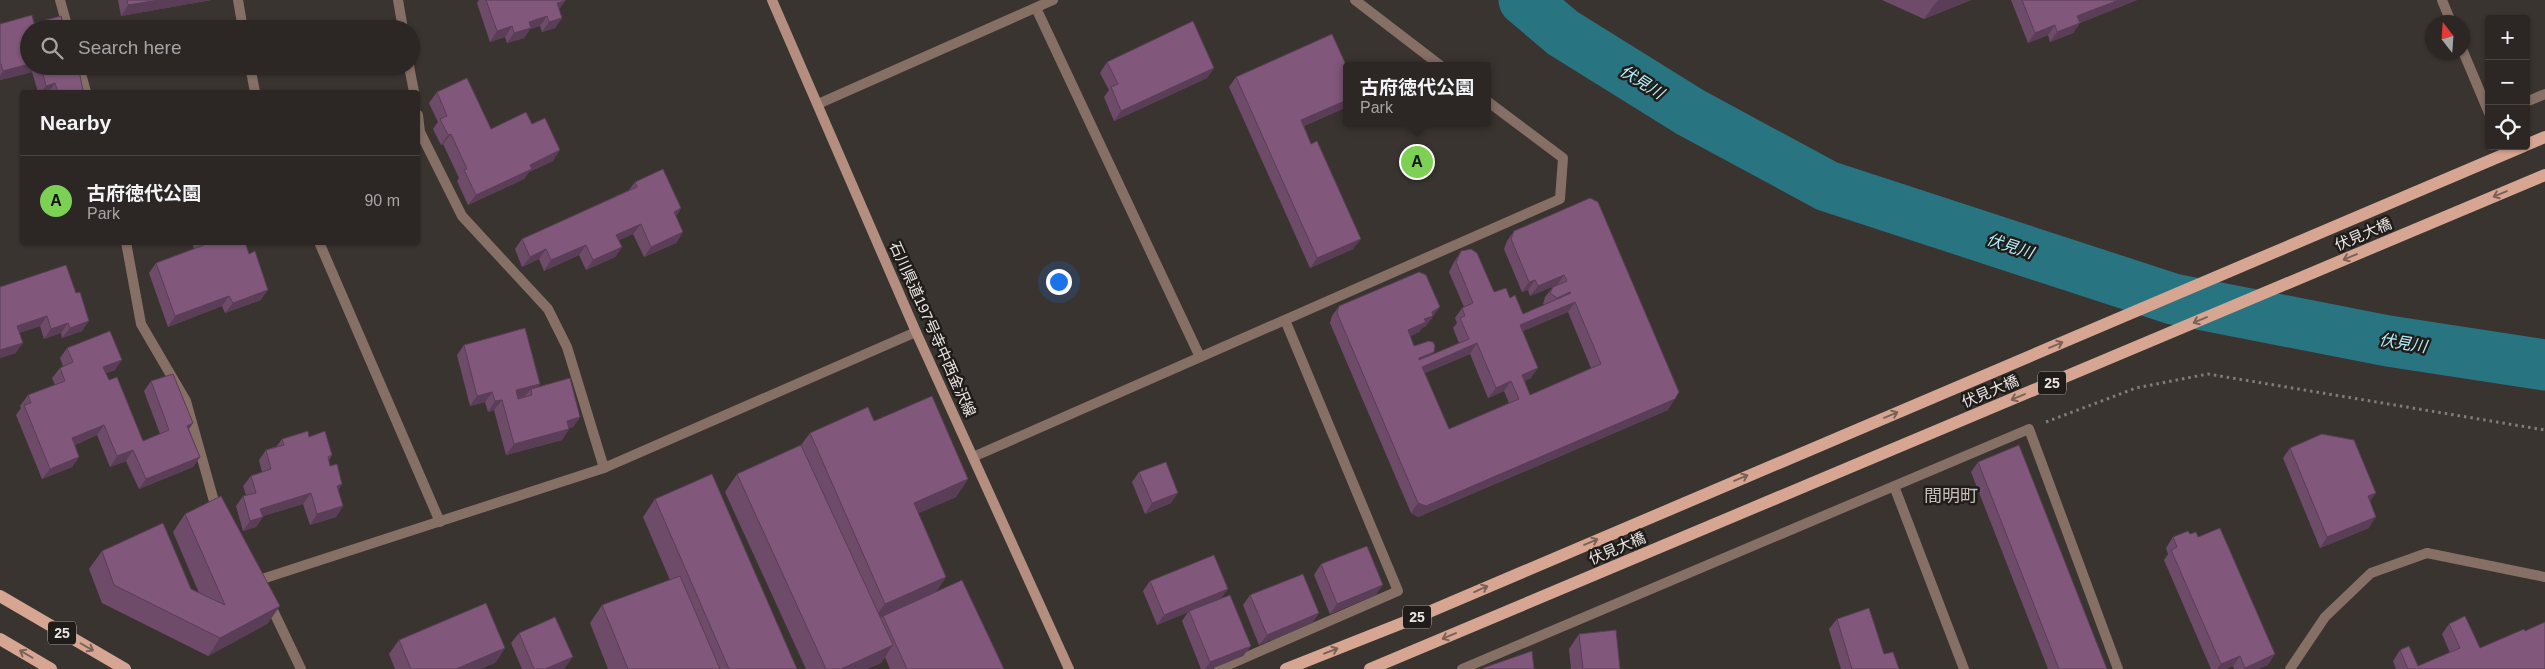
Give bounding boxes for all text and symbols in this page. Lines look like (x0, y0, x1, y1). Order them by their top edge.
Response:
north arrow (2425, 15, 2470, 60)
map controls (2485, 15, 2530, 150)
button: + (2485, 15, 2530, 60)
search box (20, 20, 420, 75)
icon: search (38, 34, 66, 62)
text: Search here (78, 37, 182, 58)
button: − (2485, 60, 2530, 105)
popup (1343, 62, 1491, 127)
water label: 伏見川 (1617, 62, 1669, 103)
text: 古府徳代公園 (1360, 77, 1474, 98)
text: Park (1360, 99, 1393, 116)
button: locate (2485, 105, 2530, 150)
text: Nearby (40, 111, 111, 134)
pin: A (1401, 143, 1433, 181)
text: 古府徳代公園 (87, 183, 201, 204)
one-way arrow (2493, 190, 2508, 200)
text: A (50, 192, 62, 209)
text: 90 m (364, 192, 400, 209)
text: Park (87, 205, 120, 222)
street label: 伏見大橋 (2332, 214, 2394, 254)
water label: 伏見川 (1985, 230, 2037, 262)
street label: 石川県道197号寺中西金沢線 (887, 239, 979, 419)
one-way arrow (2343, 253, 2358, 263)
your location (1046, 269, 1072, 295)
one-way arrow (2193, 317, 2208, 326)
water label: 伏見川 (2378, 331, 2430, 355)
one-way arrow (2049, 339, 2064, 348)
street label: 伏見大橋 (1959, 371, 2021, 411)
road number: 25 (2038, 372, 2066, 394)
one-way arrow (2011, 392, 2026, 402)
one-way arrow (1883, 409, 1898, 419)
one-way arrow (1733, 473, 1748, 483)
district label: 間明町 (1924, 486, 1978, 506)
street label: 伏見大橋 (1586, 528, 1648, 568)
one-way arrow (1584, 536, 1599, 545)
one-way arrow (1473, 584, 1488, 594)
road number: 25 (1403, 606, 1431, 628)
road number: 25 (48, 622, 76, 644)
one-way arrow (1442, 632, 1457, 642)
one-way arrow (80, 643, 94, 653)
one-way arrow (1323, 646, 1338, 655)
one-way arrow (19, 649, 33, 659)

